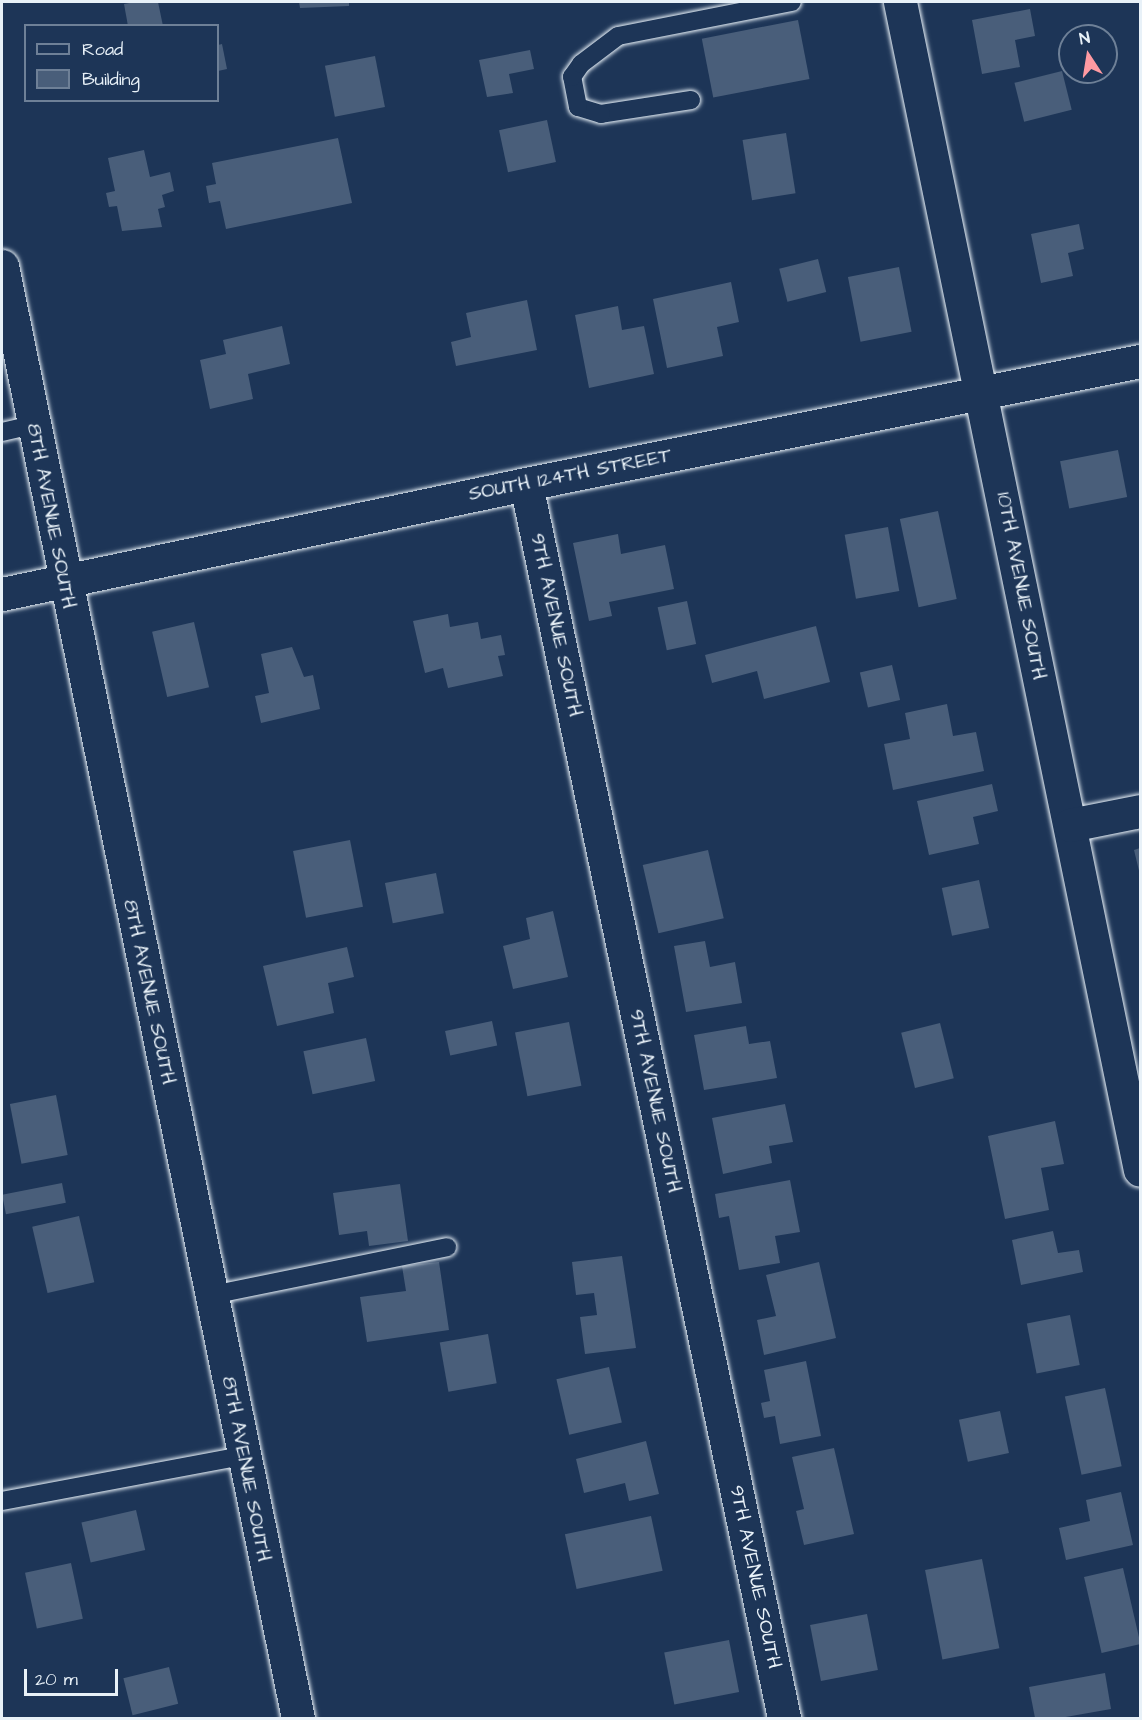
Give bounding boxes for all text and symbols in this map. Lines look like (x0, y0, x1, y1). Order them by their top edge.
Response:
legend (24, 24, 219, 102)
north arrow (1058, 24, 1118, 84)
text: N (1077, 27, 1092, 50)
text: Road (82, 37, 123, 62)
text: Building (82, 67, 140, 92)
street label: 8TH AVENUE SOUTH (21, 421, 81, 611)
street label: SOUTH 124TH STREET (467, 444, 673, 506)
street label: 10TH AVENUE SOUTH (991, 490, 1051, 682)
street label: 9TH AVENUE SOUTH (525, 531, 587, 719)
street label: 8TH AVENUE SOUTH (118, 897, 180, 1087)
street label: 9TH AVENUE SOUTH (624, 1007, 686, 1195)
street label: 8TH AVENUE SOUTH (216, 1374, 276, 1564)
street label: 9TH AVENUE SOUTH (724, 1483, 786, 1671)
scale bar (27, 1657, 122, 1695)
text: 20 m (35, 1667, 78, 1692)

